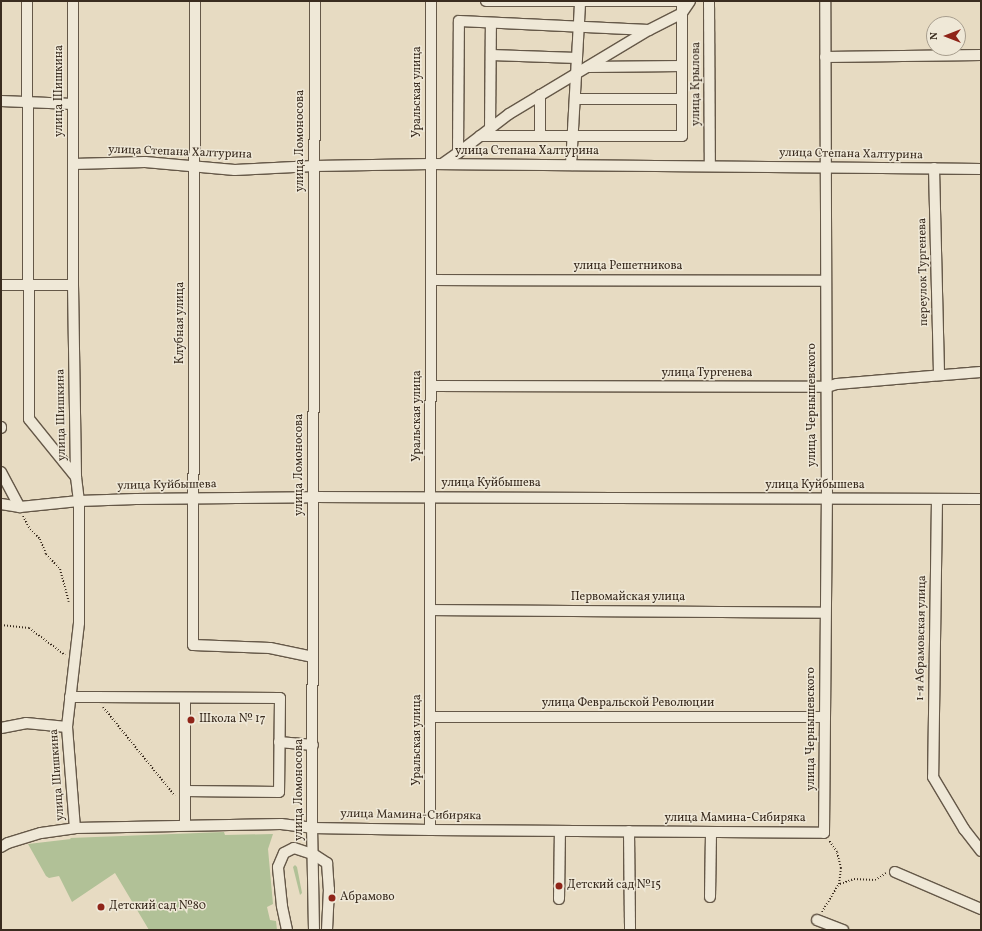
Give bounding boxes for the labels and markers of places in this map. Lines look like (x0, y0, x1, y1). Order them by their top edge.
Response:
place label: Школа № 17 (199, 713, 266, 727)
marker: Школа № 17 (186, 715, 196, 725)
place label: Детский сад №15 (567, 879, 661, 893)
marker: Детский сад №15 (554, 881, 564, 891)
place label: Абрамово (340, 891, 395, 905)
marker: Абрамово (327, 893, 337, 903)
place label: Детский сад №80 (109, 900, 206, 914)
marker: Детский сад №80 (96, 902, 106, 912)

